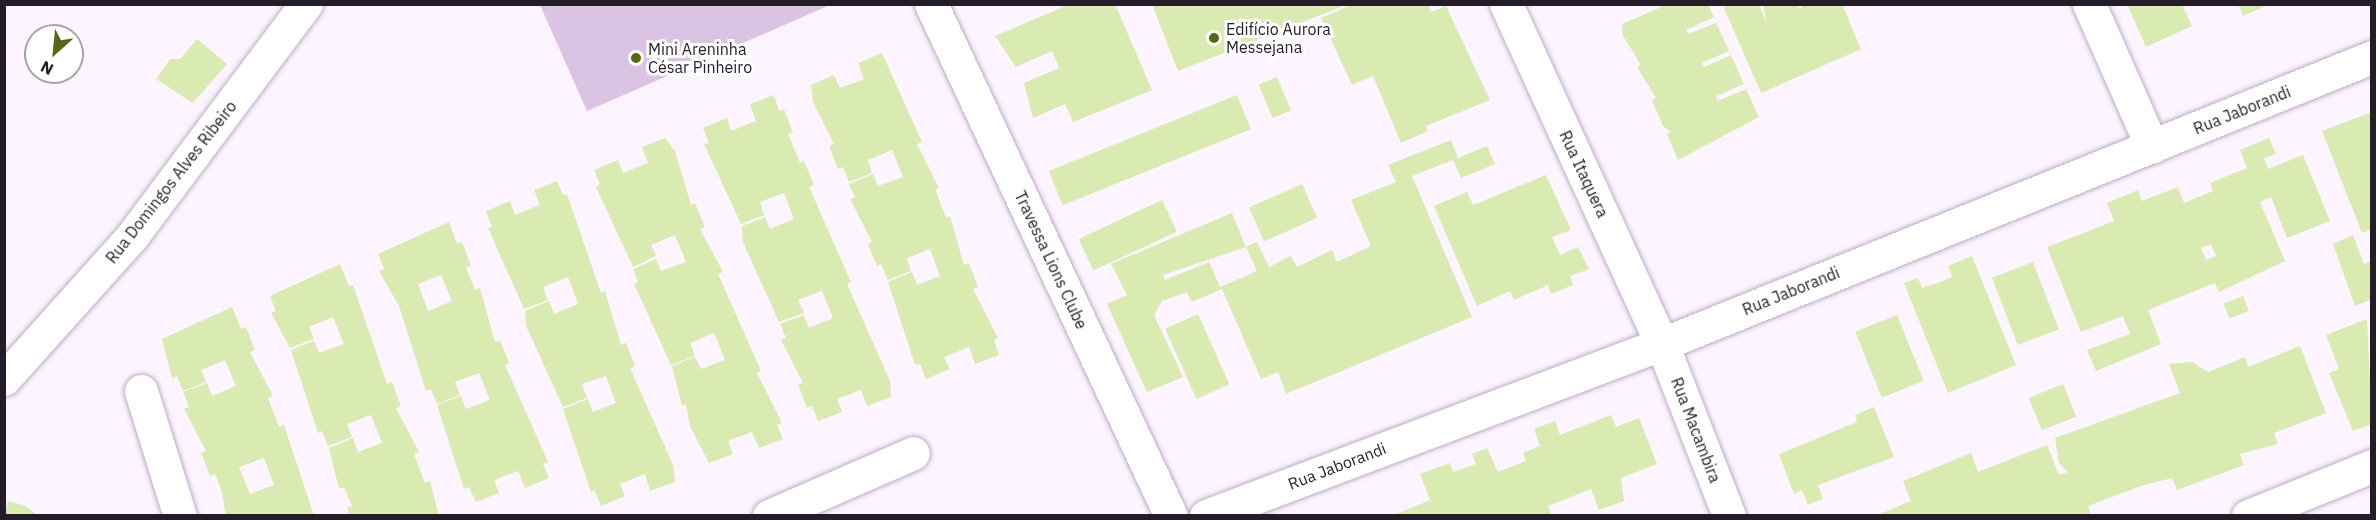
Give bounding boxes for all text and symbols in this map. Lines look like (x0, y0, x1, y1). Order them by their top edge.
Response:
place label: Edifício Aurora Messejana (1226, 19, 1331, 57)
north arrow (24, 24, 84, 84)
marker: Edifício Aurora Messejana (1207, 31, 1221, 45)
place label: Mini Areninha César Pinheiro (648, 39, 752, 77)
marker: Mini Areninha César Pinheiro (629, 51, 643, 65)
text: N (37, 57, 56, 80)
street label: Rua Jaborandi (2191, 82, 2293, 138)
street label: Rua Domingos Alves Ribeiro (102, 97, 240, 267)
street label: Rua Itaquera (1555, 127, 1613, 221)
street label: Travessa Lions Clube (1011, 188, 1091, 332)
street label: Rua Jaborandi (1740, 263, 1842, 319)
street label: Rua Macambira (1667, 375, 1725, 485)
street label: Rua Jaborandi (1285, 439, 1389, 493)

